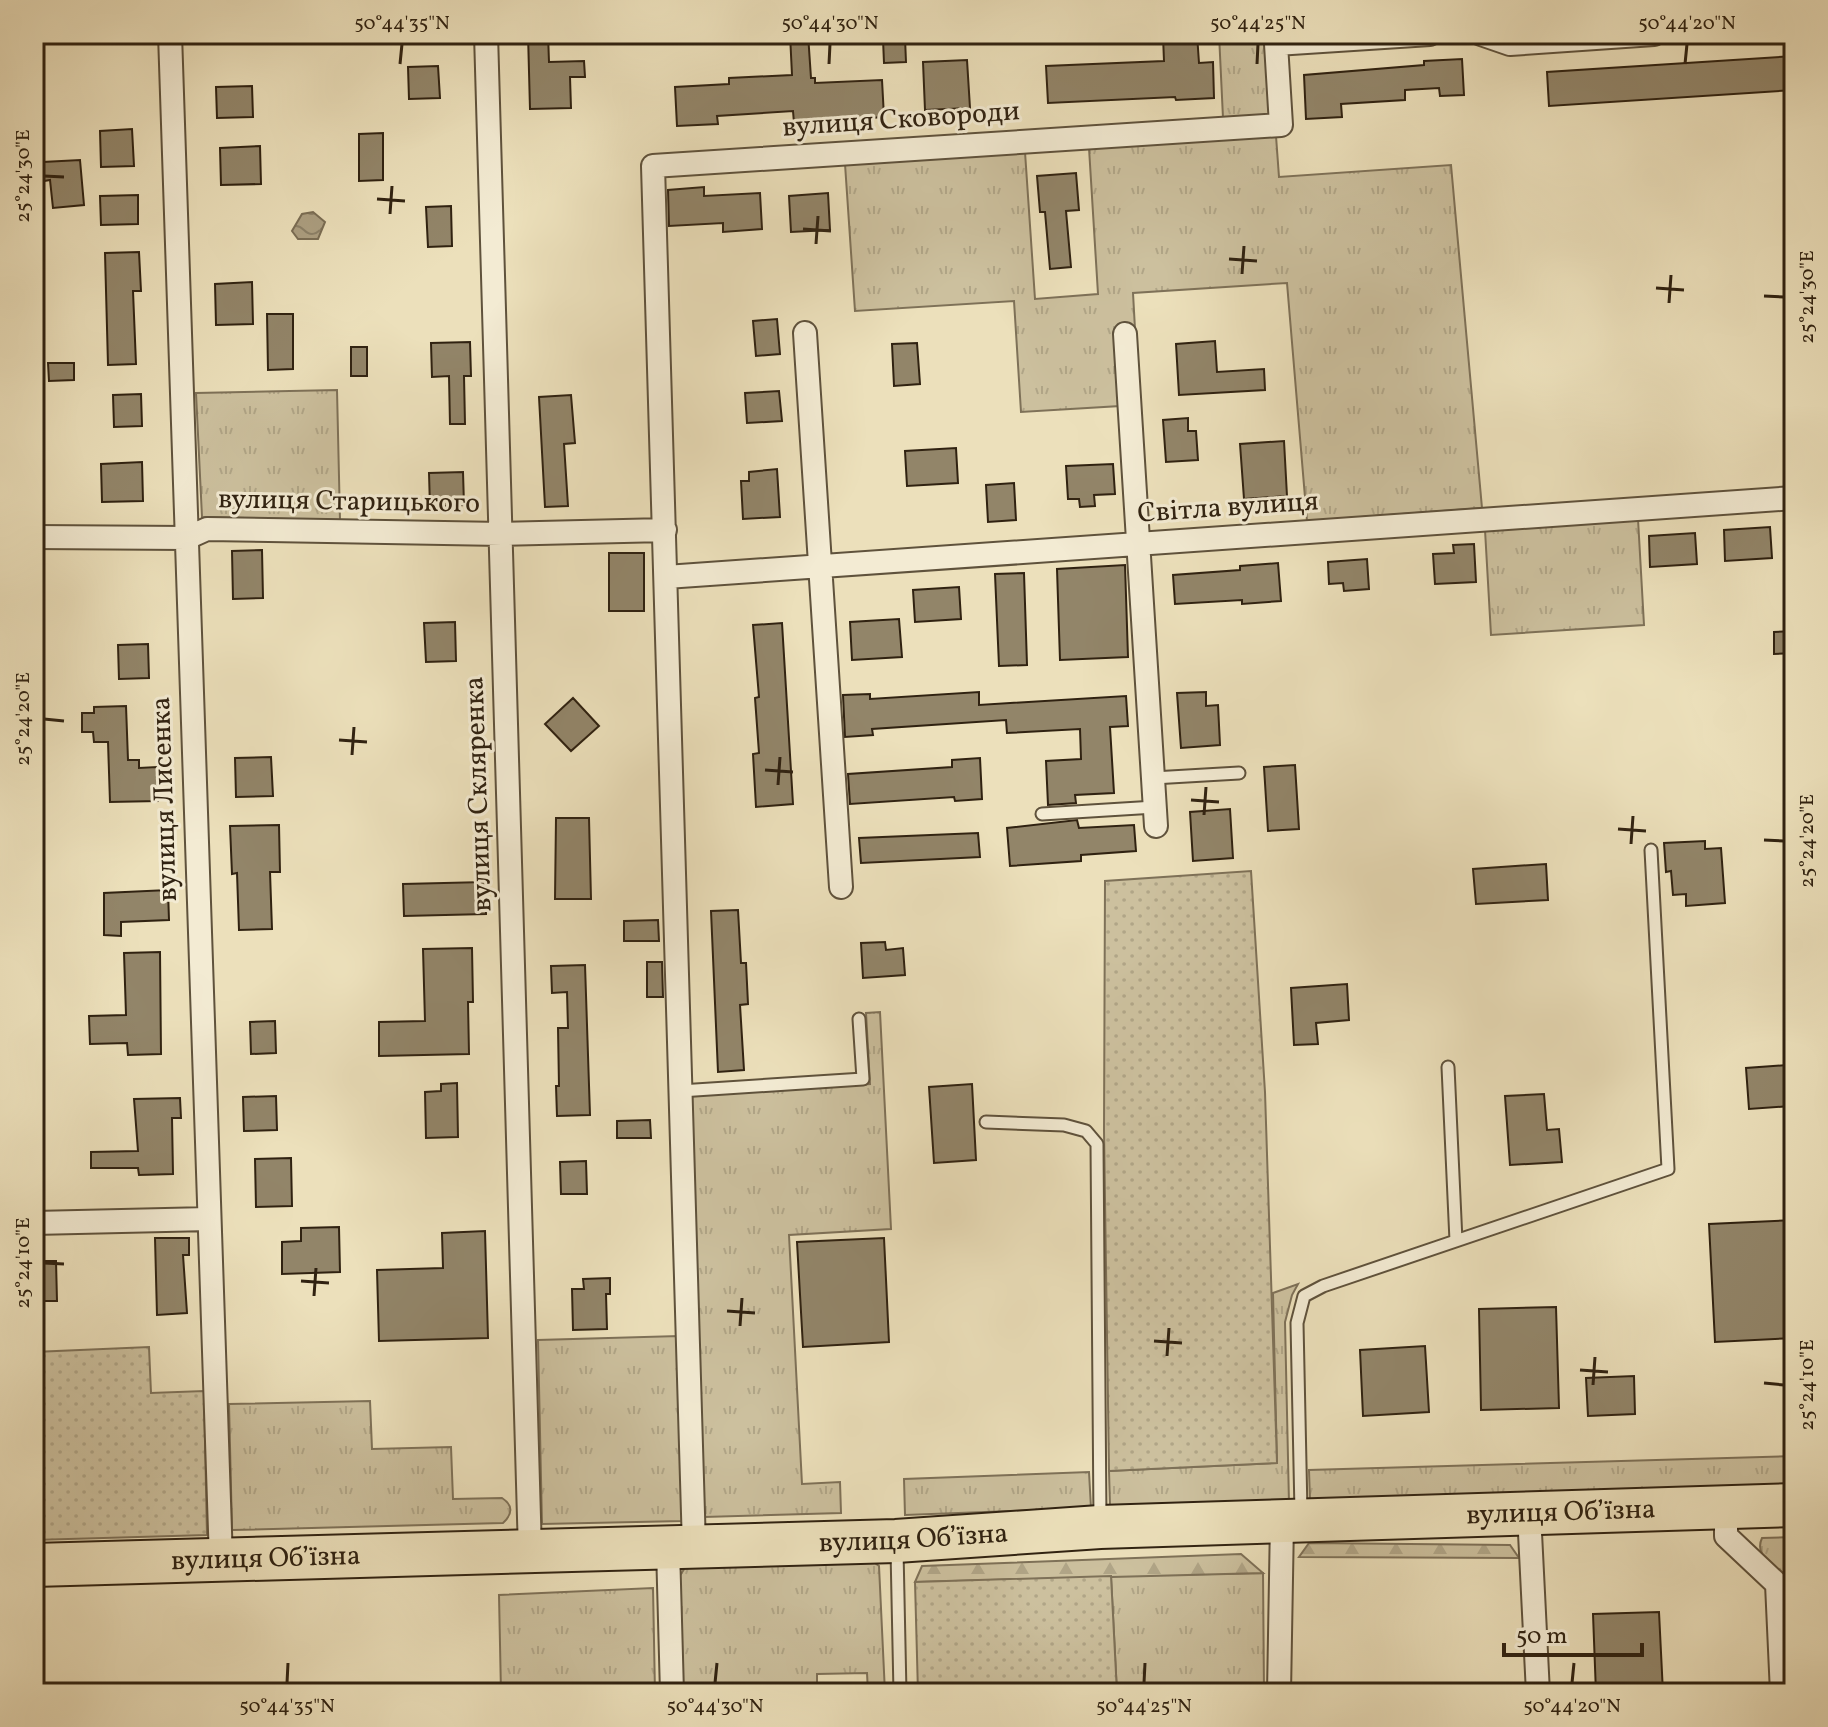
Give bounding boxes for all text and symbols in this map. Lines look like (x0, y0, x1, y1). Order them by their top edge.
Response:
text: 50°44'35"N (354, 10, 450, 38)
text: 50°44'30"N (781, 10, 879, 38)
text: 50°44'25"N (1210, 10, 1306, 38)
text: 50°44'20"N (1638, 10, 1736, 38)
street label: вулиця Сковороди (781, 92, 1021, 148)
text: 25°24'30"E (10, 129, 38, 223)
text: 25°24'30"E (1794, 250, 1822, 344)
street label: вулиця Старицького (218, 480, 480, 524)
street label: Світла вулиця (1136, 482, 1320, 534)
text: 25°24'20"E (10, 672, 38, 766)
street label: вулиця Скляренка (455, 676, 503, 912)
street label: вулиця Лисенка (142, 696, 188, 902)
text: 25°24'20"E (1794, 794, 1822, 888)
text: 25°24'10"E (10, 1217, 38, 1309)
text: 25°24'10"E (1794, 1339, 1822, 1431)
street label: вулиця Об’їзна (1466, 1490, 1656, 1535)
street label: вулиця Об’їзна (818, 1514, 1010, 1563)
street label: вулиця Об’їзна (171, 1536, 361, 1581)
scale bar (1504, 1607, 1642, 1657)
text: 50 m (1516, 1620, 1568, 1654)
text: 50°44'35"N (239, 1693, 335, 1721)
text: 50°44'30"N (666, 1693, 764, 1721)
text: 50°44'25"N (1096, 1693, 1192, 1721)
text: 50°44'20"N (1523, 1693, 1621, 1721)

